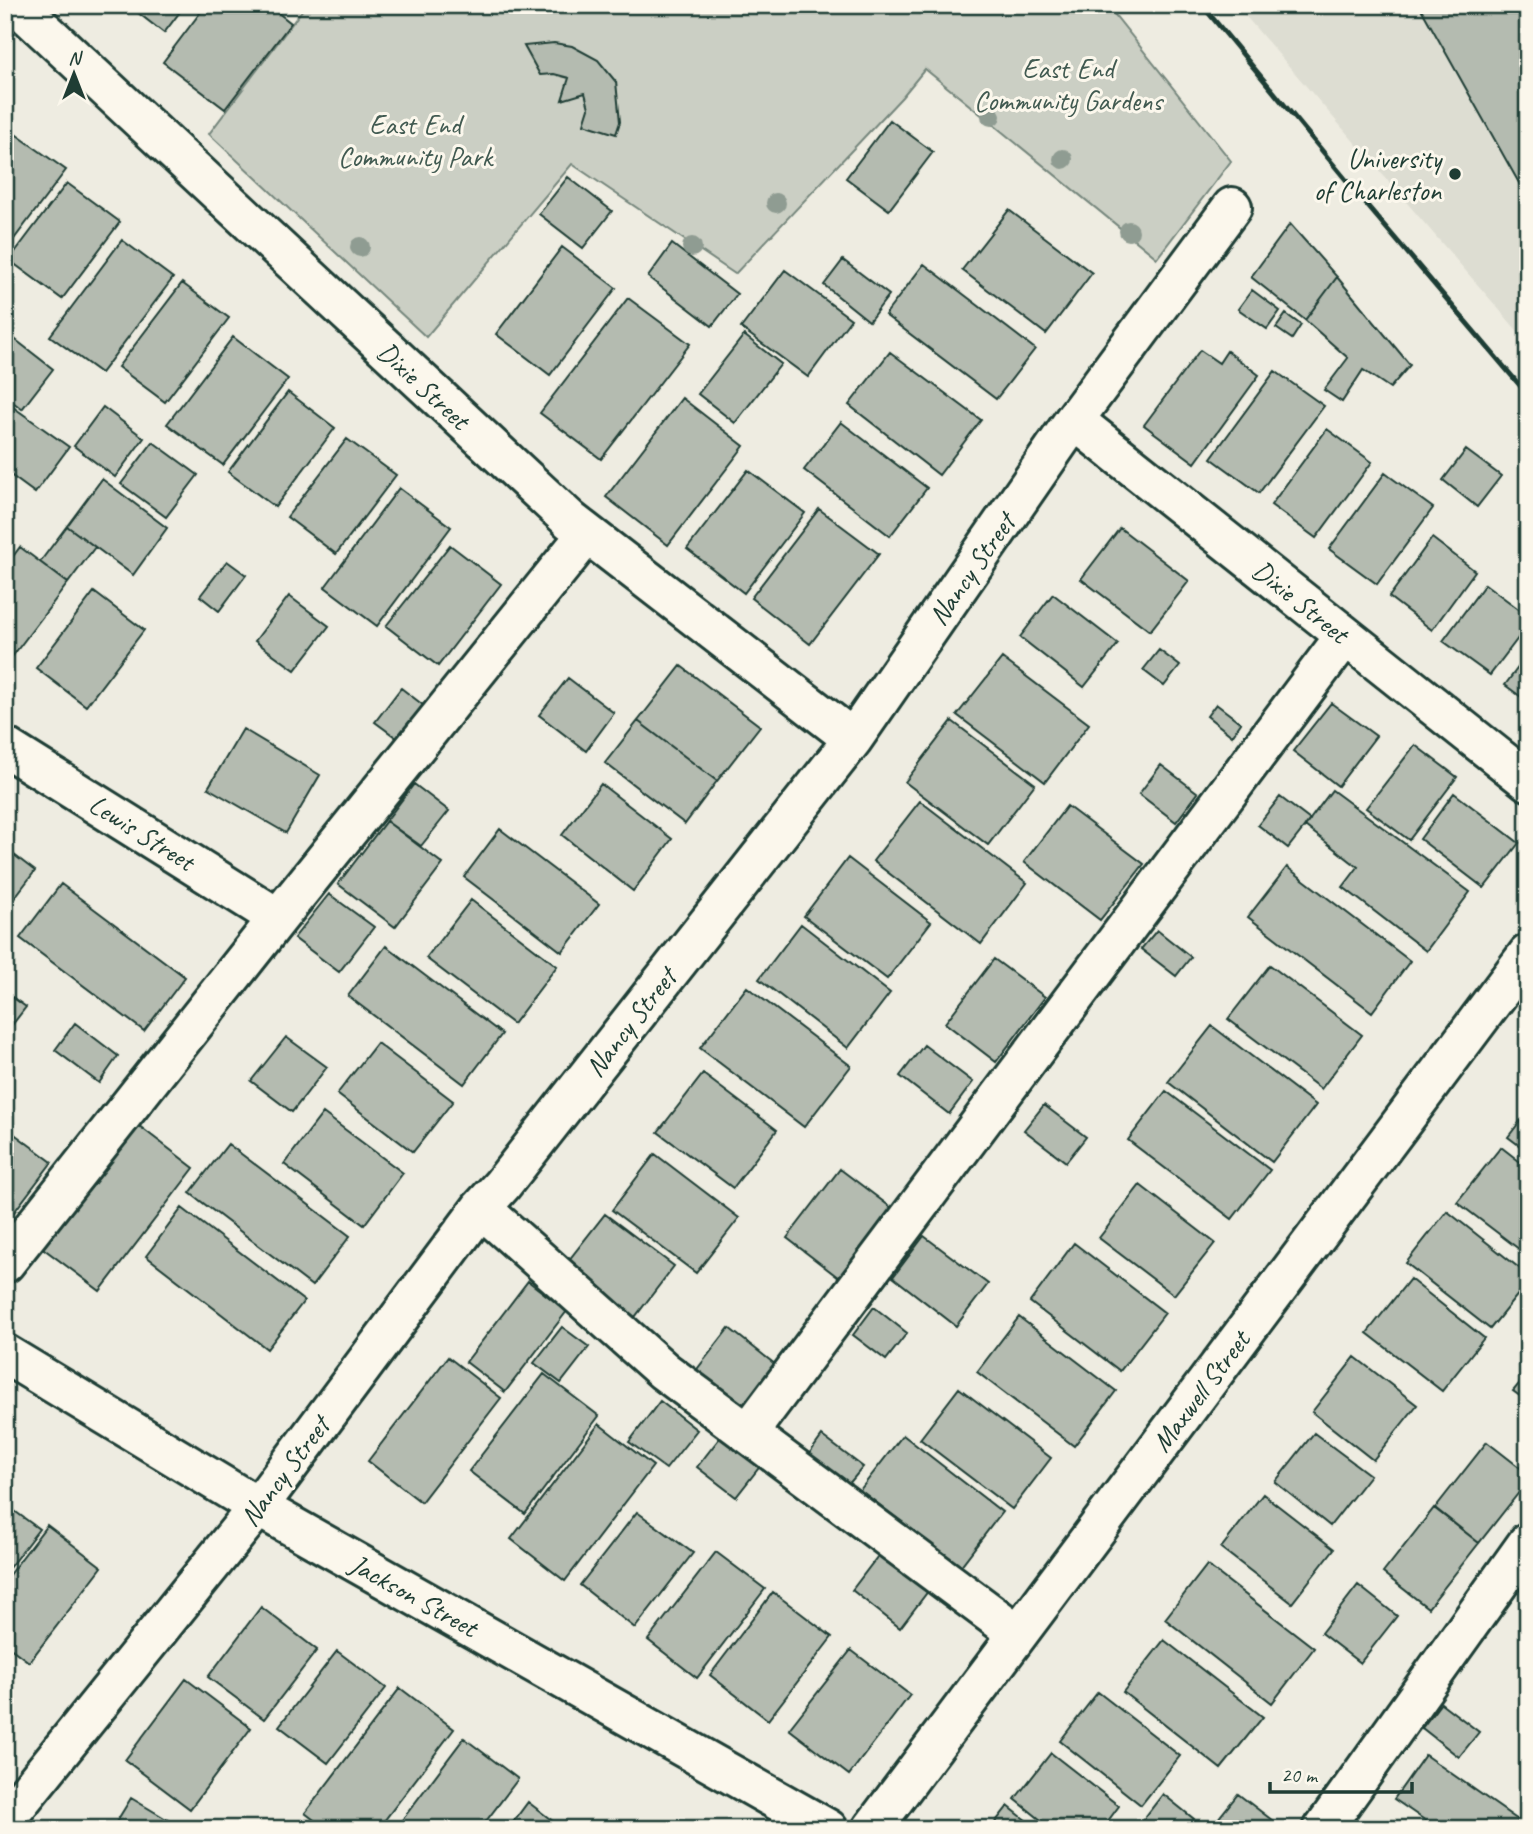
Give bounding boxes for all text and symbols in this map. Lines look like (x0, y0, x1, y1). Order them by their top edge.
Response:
north arrow (38, 38, 108, 108)
text: N (68, 46, 83, 70)
park label: East End Community Gardens (974, 51, 1164, 118)
park label: East End Community Park (338, 107, 495, 174)
place label: University of Charleston (1314, 141, 1443, 208)
marker: University of Charleston (1447, 166, 1463, 182)
street label: Dixie Street (370, 334, 479, 439)
street label: Nancy Street (920, 504, 1025, 632)
street label: Dixie Street (1246, 552, 1358, 652)
street label: Lewis Street (83, 786, 203, 880)
street label: Nancy Street (577, 958, 686, 1084)
street label: Maxwell Street (1144, 1322, 1259, 1459)
street label: Nancy Street (232, 1407, 339, 1533)
street label: Jackson Street (342, 1545, 486, 1646)
scale bar (1270, 1750, 1412, 1794)
text: 20 m (1281, 1762, 1319, 1788)

